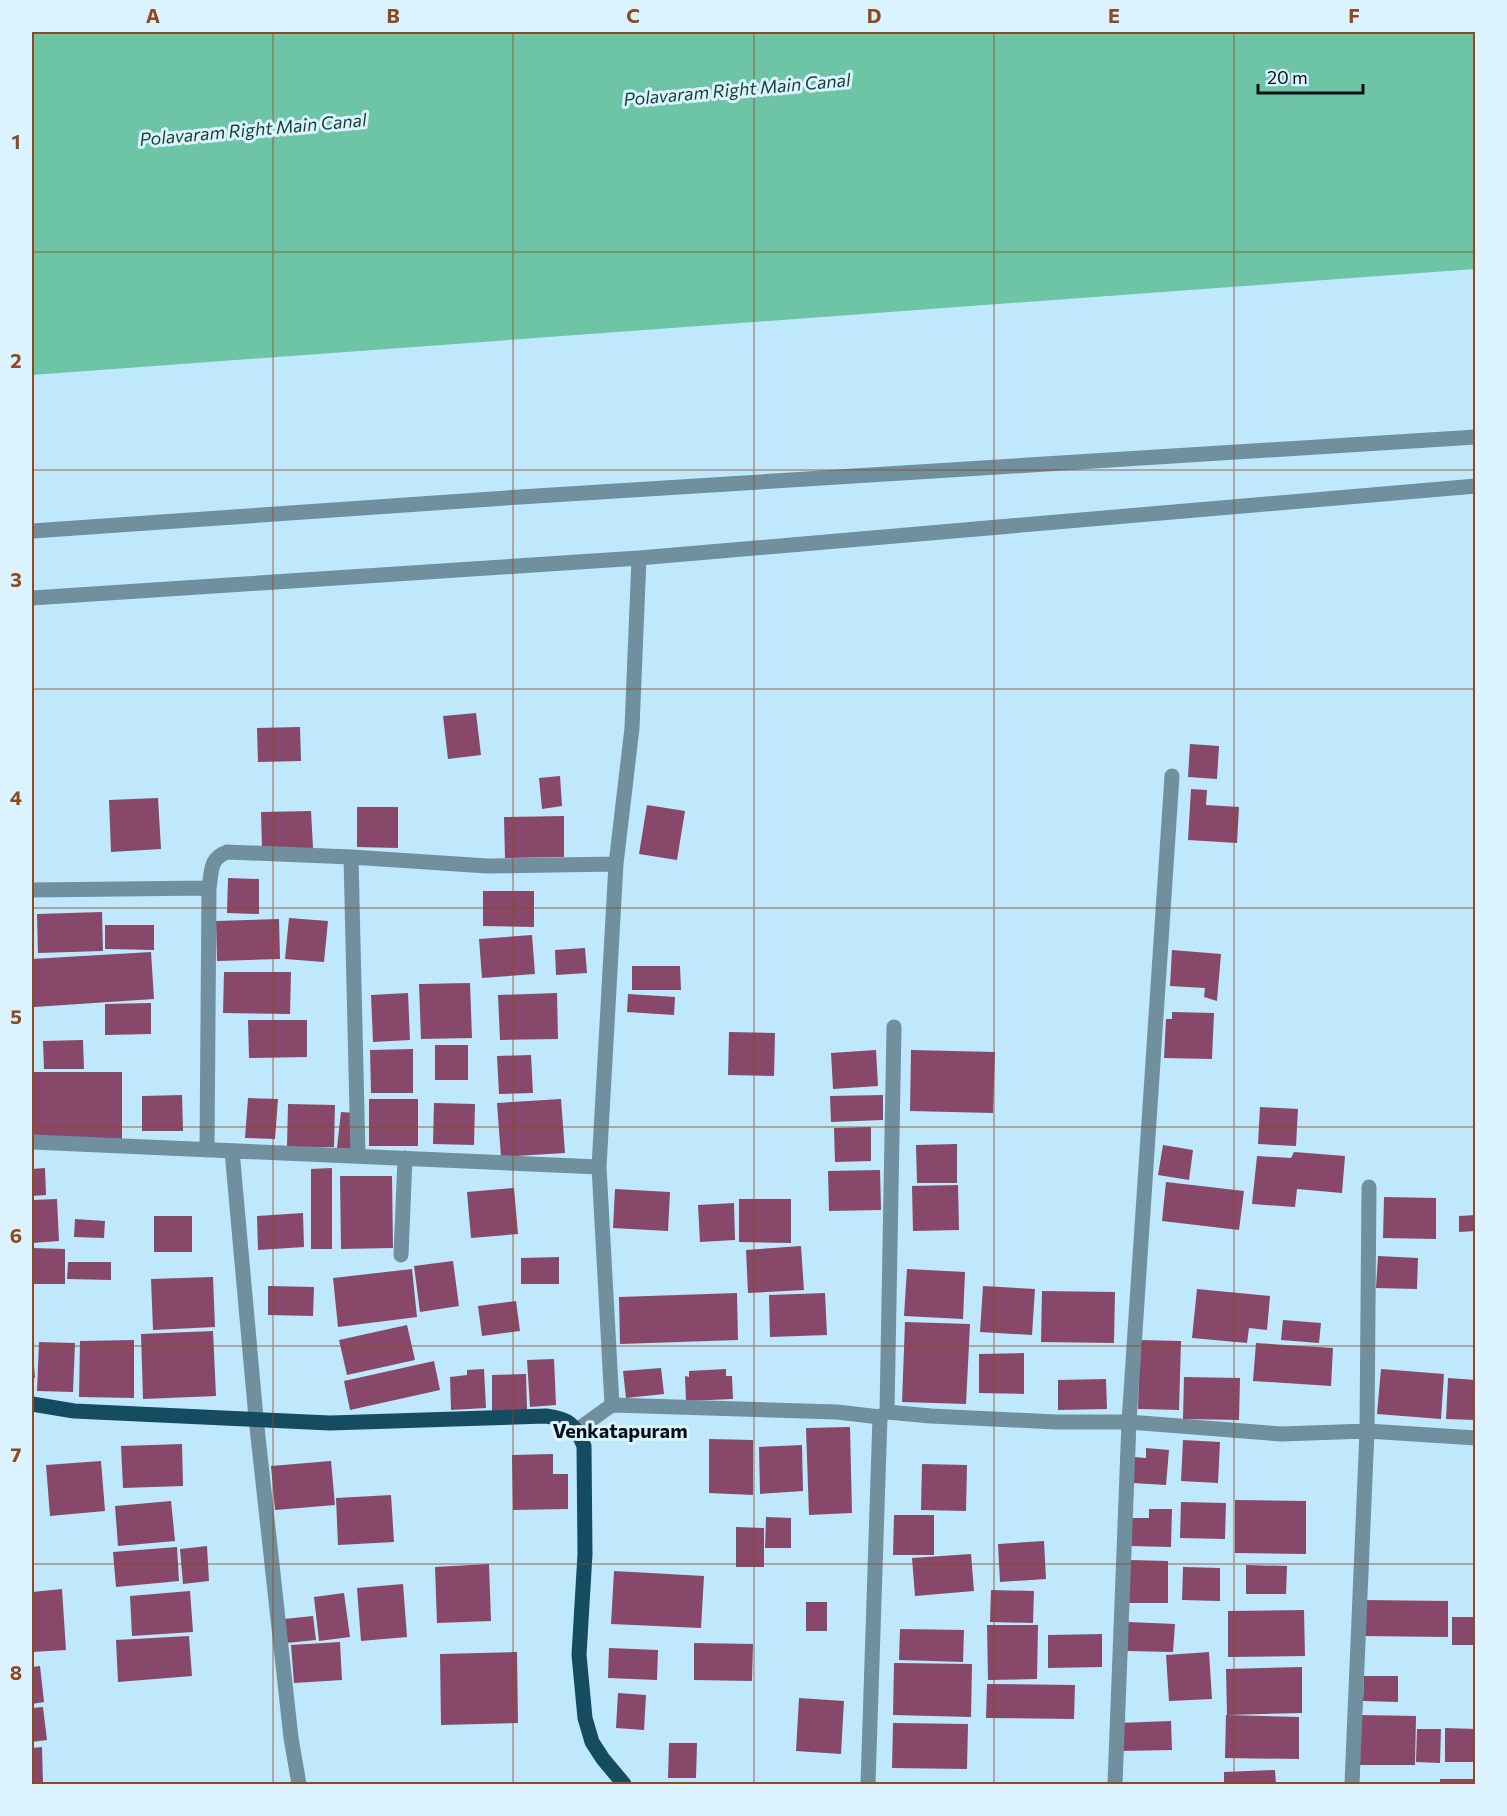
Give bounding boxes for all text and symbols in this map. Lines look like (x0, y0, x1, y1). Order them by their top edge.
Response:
text: A (146, 3, 160, 27)
text: B (386, 3, 400, 27)
text: C (626, 3, 640, 27)
text: D (867, 3, 881, 27)
text: E (1108, 3, 1120, 27)
text: F (1348, 3, 1360, 27)
scale bar (1258, 57, 1363, 95)
text: 20 m (1267, 66, 1308, 88)
water label: Polavaram Right Main Canal (622, 68, 852, 110)
water label: Polavaram Right Main Canal (138, 108, 368, 150)
text: 1 (11, 129, 21, 153)
text: 2 (10, 348, 22, 372)
text: 3 (10, 567, 22, 591)
text: 4 (10, 785, 22, 809)
text: 5 (10, 1004, 22, 1028)
text: 6 (10, 1223, 22, 1247)
district label: Venkatapuram (552, 1418, 688, 1442)
text: 7 (11, 1442, 22, 1466)
text: 8 (10, 1660, 22, 1684)

